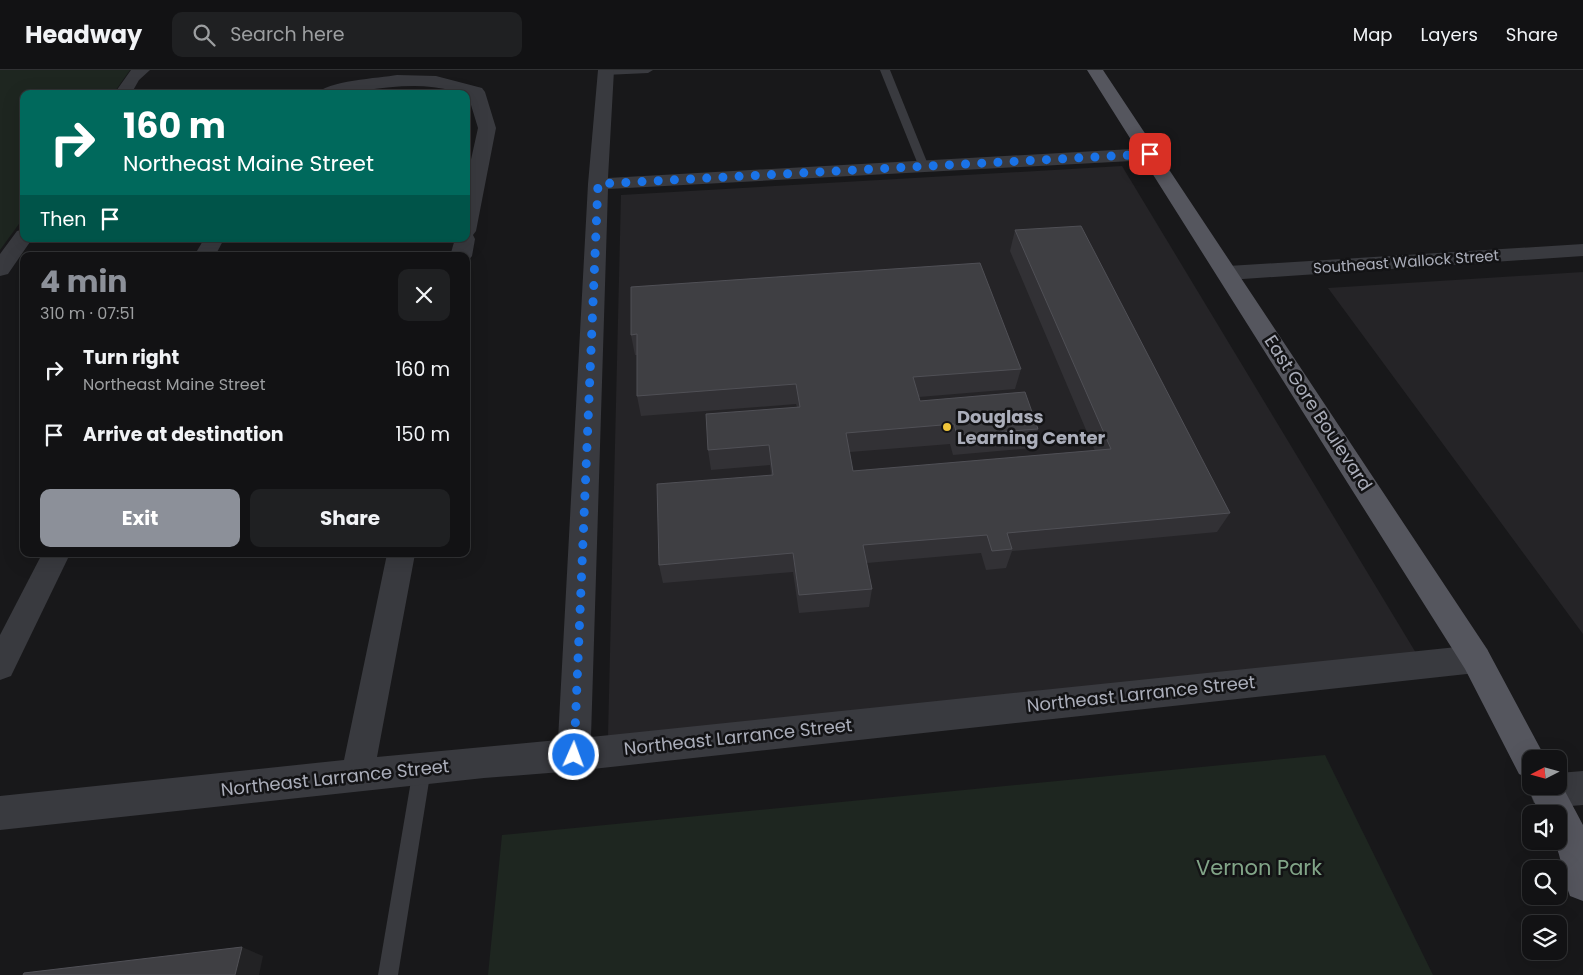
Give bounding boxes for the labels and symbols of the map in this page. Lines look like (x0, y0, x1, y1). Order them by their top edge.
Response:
pin (1129, 133, 1171, 175)
street label: Southeast Wallock Street (1312, 245, 1500, 278)
street label: East Gore Boulevard (1259, 330, 1378, 496)
place label: Douglass Learning Center (957, 404, 1106, 450)
marker: Douglass Learning Center (941, 421, 953, 433)
street label: Northeast Larrance Street (1025, 669, 1256, 718)
street label: Northeast Larrance Street (622, 712, 853, 761)
position arrow (547, 728, 599, 780)
north arrow (1522, 750, 1568, 795)
street label: Northeast Larrance Street (219, 753, 450, 802)
park label: Vernon Park (1196, 853, 1322, 882)

